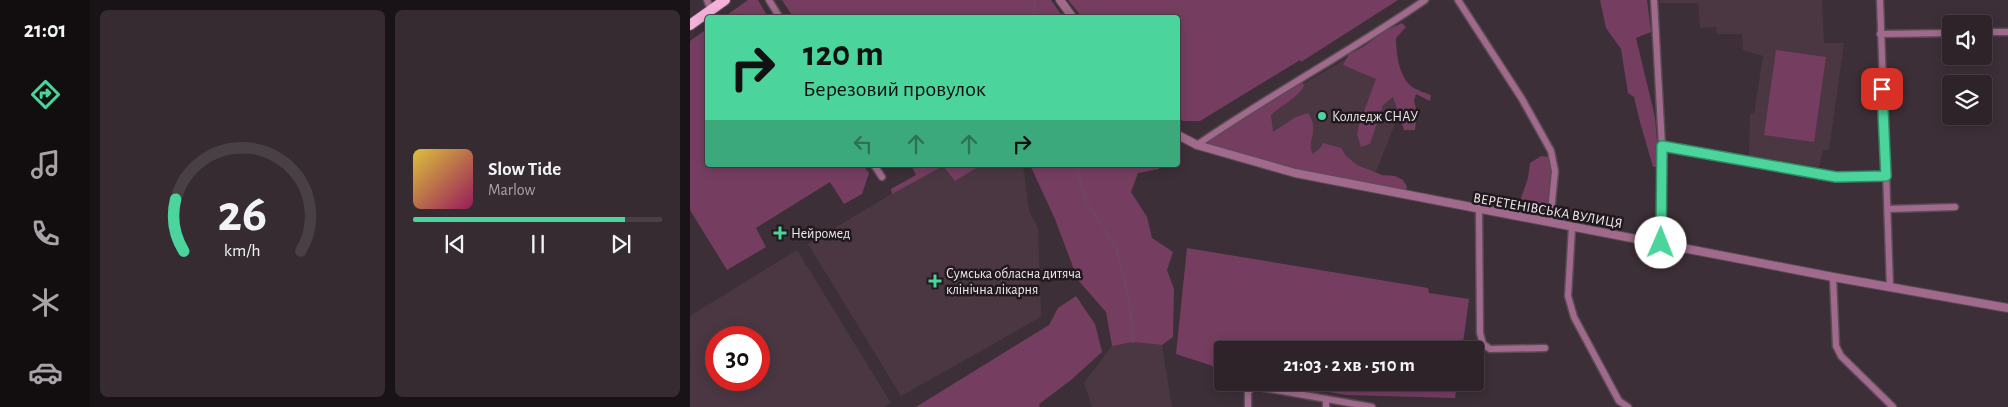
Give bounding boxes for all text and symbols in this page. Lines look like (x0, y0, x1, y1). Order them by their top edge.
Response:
map controls (1942, 15, 1992, 125)
button: sound (1942, 15, 1992, 65)
text: 21:01 (24, 19, 66, 41)
icon: right (720, 35, 785, 100)
text: 120 m (803, 37, 884, 72)
pin (1861, 68, 1903, 110)
icon: arrive (1868, 75, 1896, 103)
button: layers (1942, 75, 1992, 125)
icon: directions (28, 77, 63, 112)
text: Березовий провулок (803, 78, 986, 100)
marker: Колледж СНАУ (1316, 110, 1328, 122)
place label: Колледж СНАУ (1332, 110, 1418, 124)
icon: left (849, 130, 877, 158)
icon: ahead (902, 130, 930, 158)
icon: ahead (955, 130, 983, 158)
icon: right (1008, 130, 1036, 158)
icon: music (28, 147, 63, 182)
text: Slow Tide (488, 160, 561, 179)
text: Marlow (488, 182, 535, 198)
text: 26 (218, 188, 267, 240)
street label: ВЕРЕТЕНІВСЬКА ВУЛИЦЯ (1472, 191, 1624, 231)
icon: phone (28, 216, 63, 251)
position arrow (1634, 216, 1686, 268)
marker: Нейромед (773, 226, 787, 240)
place label: Нейромед (791, 227, 850, 241)
icon: previous (441, 230, 469, 258)
icon: pause (524, 230, 552, 258)
icon: next (607, 230, 635, 258)
text: km/h (224, 242, 261, 260)
place label: Сумська обласна дитяча клінічна лікарня (946, 267, 1082, 297)
marker: Сумська обласна дитяча клінічна лікарня (928, 274, 942, 288)
icon: climate (28, 285, 63, 320)
speed limit sign: 30 (705, 326, 770, 391)
icon: car (28, 355, 63, 390)
text: 21:03 · 2 хв · 510 m (1283, 356, 1415, 375)

